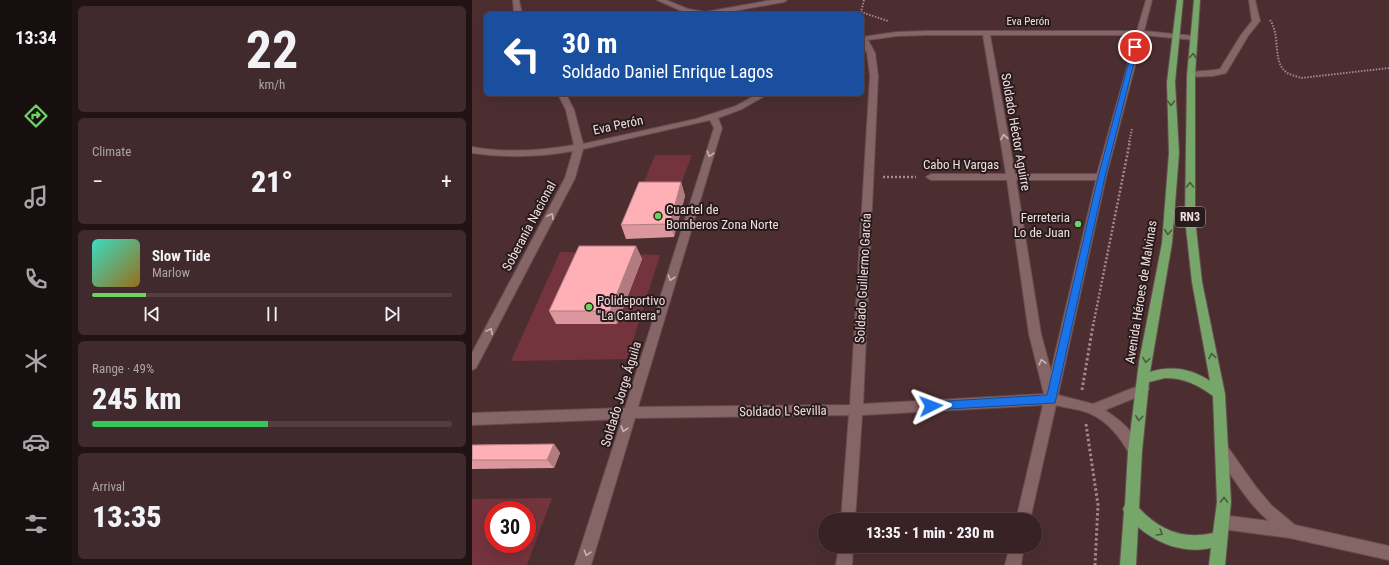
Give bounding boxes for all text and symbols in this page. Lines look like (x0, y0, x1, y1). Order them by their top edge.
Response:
street label: Eva Perón (1006, 15, 1050, 28)
text: 22 (246, 20, 298, 81)
text: 13:34 (15, 27, 57, 48)
text: 30 m (562, 27, 618, 60)
icon: left (496, 28, 548, 80)
pin (1118, 30, 1152, 64)
icon: arrive (1124, 36, 1146, 58)
one-way arrow (1188, 53, 1197, 59)
text: Soldado Daniel Enrique Lagos (562, 61, 773, 82)
street label: Soldado Héctor Aguirre (998, 72, 1034, 192)
text: km/h (259, 77, 285, 92)
one-way arrow (1167, 100, 1175, 106)
icon: directions (22, 102, 50, 130)
street label: Eva Perón (592, 112, 644, 138)
one-way arrow (1000, 134, 1009, 140)
text: Climate (92, 144, 131, 159)
one-way arrow (706, 150, 715, 157)
street label: Cabo H Vargas (923, 157, 999, 172)
text: 21° (251, 164, 293, 199)
text: − (92, 169, 103, 194)
text: + (441, 169, 452, 194)
street label: Soberanía Nacional (499, 179, 559, 273)
one-way arrow (1186, 182, 1194, 188)
icon: music (22, 183, 50, 211)
place label: Cuartel de Bomberos Zona Norte (666, 202, 779, 232)
road number: RN3 (1175, 207, 1205, 227)
place label: Ferreteria Lo de Juan (1014, 210, 1070, 240)
marker: Cuartel de Bomberos Zona Norte (653, 211, 663, 221)
one-way arrow (546, 213, 553, 220)
street label: Soldado Guillermo García (852, 213, 874, 343)
marker: Ferreteria Lo de Juan (1073, 219, 1083, 229)
street label: Avenida Héroes de Malvinas (1122, 219, 1160, 365)
one-way arrow (1163, 229, 1172, 235)
text: Slow Tide (152, 247, 210, 265)
icon: phone (22, 265, 50, 293)
text: Marlow (152, 265, 190, 280)
one-way arrow (667, 274, 676, 281)
place label: Polideportivo "La Cantera" (597, 293, 665, 323)
marker: Polideportivo "La Cantera" (584, 302, 594, 312)
icon: previous (141, 303, 163, 325)
icon: pause (261, 303, 283, 325)
icon: next (381, 303, 403, 325)
one-way arrow (485, 328, 493, 335)
street label: Soldado Jorge Águila (598, 339, 644, 449)
icon: climate (22, 347, 50, 375)
one-way arrow (1208, 353, 1216, 359)
one-way arrow (1142, 357, 1151, 363)
one-way arrow (1038, 358, 1047, 365)
text: Range · 49% (92, 361, 154, 376)
text: 245 km (92, 381, 181, 416)
position arrow (910, 385, 952, 427)
street label: Soldado L Sevilla (739, 403, 827, 419)
one-way arrow (1135, 415, 1144, 421)
one-way arrow (620, 425, 629, 432)
icon: car (22, 428, 50, 456)
text: Arrival (92, 479, 125, 494)
one-way arrow (1220, 497, 1228, 503)
text: 13:35 (92, 499, 161, 534)
speed limit sign: 30 (484, 501, 536, 553)
icon: filters (22, 510, 50, 538)
text: 13:35 · 1 min · 230 m (866, 524, 994, 542)
one-way arrow (1156, 529, 1163, 536)
one-way arrow (583, 549, 592, 556)

